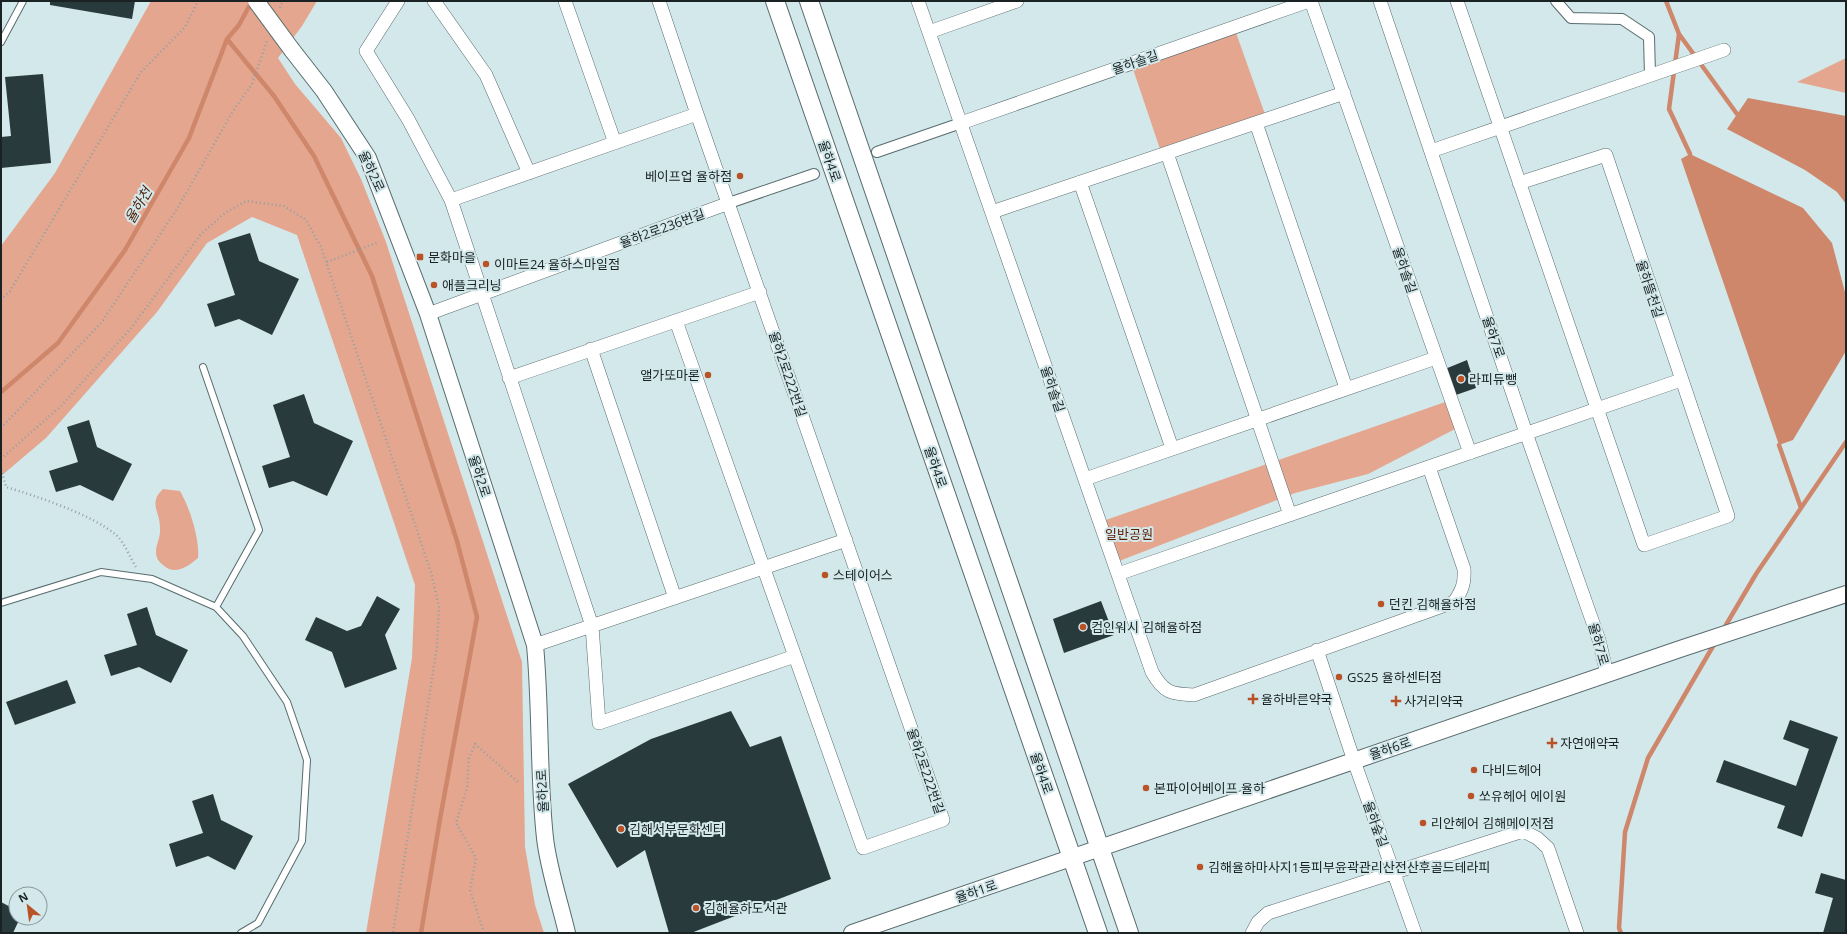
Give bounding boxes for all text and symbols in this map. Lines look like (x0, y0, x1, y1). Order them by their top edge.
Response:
street label: 율하솔길 (1109, 46, 1161, 78)
street label: 율하4로 (814, 138, 846, 184)
street label: 율하2로 (355, 148, 389, 194)
place label: 베이프업 율하점 (645, 167, 732, 185)
marker: 베이프업 율하점 (735, 171, 745, 181)
water label: 율하천 (120, 183, 156, 226)
street label: 율하2로236번길 (617, 204, 707, 252)
street label: 율하솔길 (1389, 244, 1421, 296)
place label: 문화마을 (428, 248, 476, 266)
marker: 문화마을 (415, 252, 425, 262)
place label: 이마트24 율하스마일점 (494, 255, 620, 273)
street label: 율하뜰천길 (1632, 258, 1668, 320)
marker: 이마트24 율하스마일점 (481, 259, 491, 269)
place label: 애플크리닝 (442, 276, 502, 294)
marker: 애플크리닝 (429, 280, 439, 290)
street label: 율하7로 (1478, 314, 1510, 360)
street label: 율하2로222번길 (765, 329, 811, 419)
street label: 율하솔길 (1037, 363, 1069, 415)
place label: 앨가또마론 (640, 366, 700, 384)
marker: 앨가또마론 (703, 370, 713, 380)
place label: 라피듀뺑 (1469, 370, 1517, 388)
marker: 라피듀뺑 (1456, 374, 1466, 384)
street label: 율하4로 (920, 444, 952, 490)
street label: 율하2로 (465, 453, 495, 499)
park label: 일반공원 (1105, 525, 1153, 543)
place label: 스테이어스 (833, 566, 893, 584)
marker: 스테이어스 (820, 570, 830, 580)
place label: 던킨 김해율하점 (1389, 595, 1476, 613)
marker: 던킨 김해율하점 (1376, 599, 1386, 609)
place label: 컴인워시 김해율하점 (1091, 618, 1202, 636)
street label: 율하7로 (1584, 621, 1614, 667)
marker: 컴인워시 김해율하점 (1078, 622, 1088, 632)
place label: GS25 율하센터점 (1347, 668, 1442, 686)
marker: GS25 율하센터점 (1334, 672, 1344, 682)
place label: 율하바른약국 (1261, 690, 1333, 708)
place label: 사거리약국 (1404, 692, 1464, 710)
marker: 율하바른약국 (1248, 694, 1258, 704)
marker: 사거리약국 (1391, 696, 1401, 706)
street label: 율하2로222번길 (903, 726, 949, 816)
street label: 율하6로 (1367, 732, 1413, 764)
place label: 자연애약국 (1560, 734, 1620, 752)
marker: 자연애약국 (1547, 738, 1557, 748)
street label: 율하4로 (1026, 750, 1058, 796)
place label: 다비드헤어 (1482, 761, 1542, 779)
marker: 다비드헤어 (1469, 765, 1479, 775)
street label: 율하2로 (532, 769, 552, 813)
place label: 본파이어베이프 율하 (1154, 779, 1265, 797)
marker: 본파이어베이프 율하 (1141, 783, 1151, 793)
place label: 쏘유헤어 에이원 (1479, 787, 1566, 805)
marker: 쏘유헤어 에이원 (1466, 791, 1476, 801)
street label: 율하숲길 (1359, 798, 1393, 850)
place label: 리안헤어 김해메이저점 (1431, 814, 1554, 832)
marker: 리안헤어 김해메이저점 (1418, 818, 1428, 828)
place label: 김해서부문화센터 (629, 820, 725, 838)
marker: 김해서부문화센터 (616, 824, 626, 834)
place label: 김해율하마사지1등피부윤곽관리산전산후골드테라피 (1208, 858, 1491, 876)
marker: 김해율하마사지1등피부윤곽관리산전산후골드테라피 (1195, 862, 1205, 872)
street label: 율하1로 (953, 875, 999, 907)
north arrow (8, 886, 48, 926)
text: N (15, 888, 30, 906)
place label: 김해율하도서관 (704, 899, 788, 917)
marker: 김해율하도서관 (691, 903, 701, 913)

